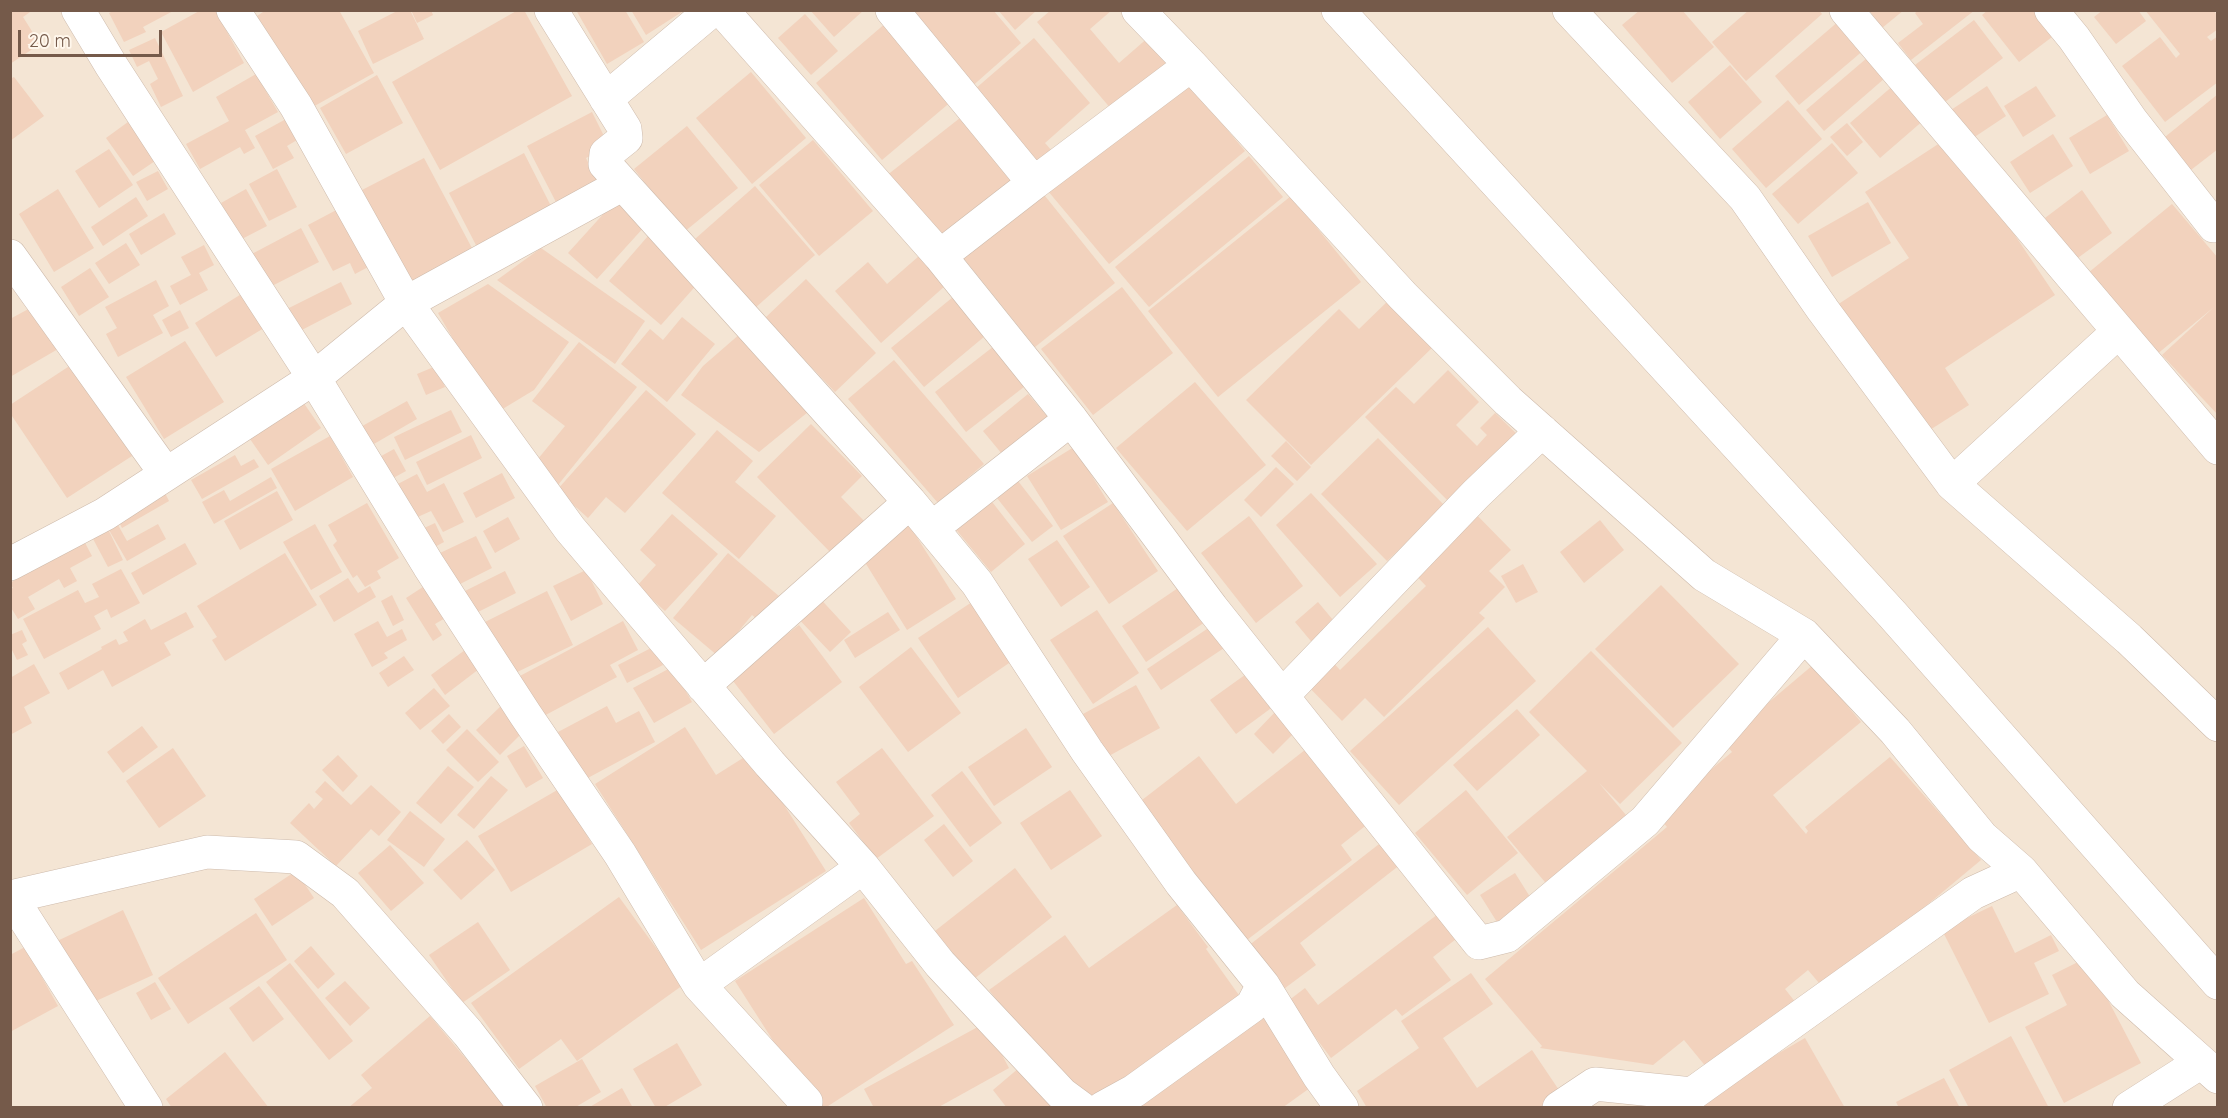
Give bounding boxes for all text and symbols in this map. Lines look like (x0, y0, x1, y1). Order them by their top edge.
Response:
scale bar (21, 18, 165, 56)
text: 20 m (29, 29, 71, 52)

